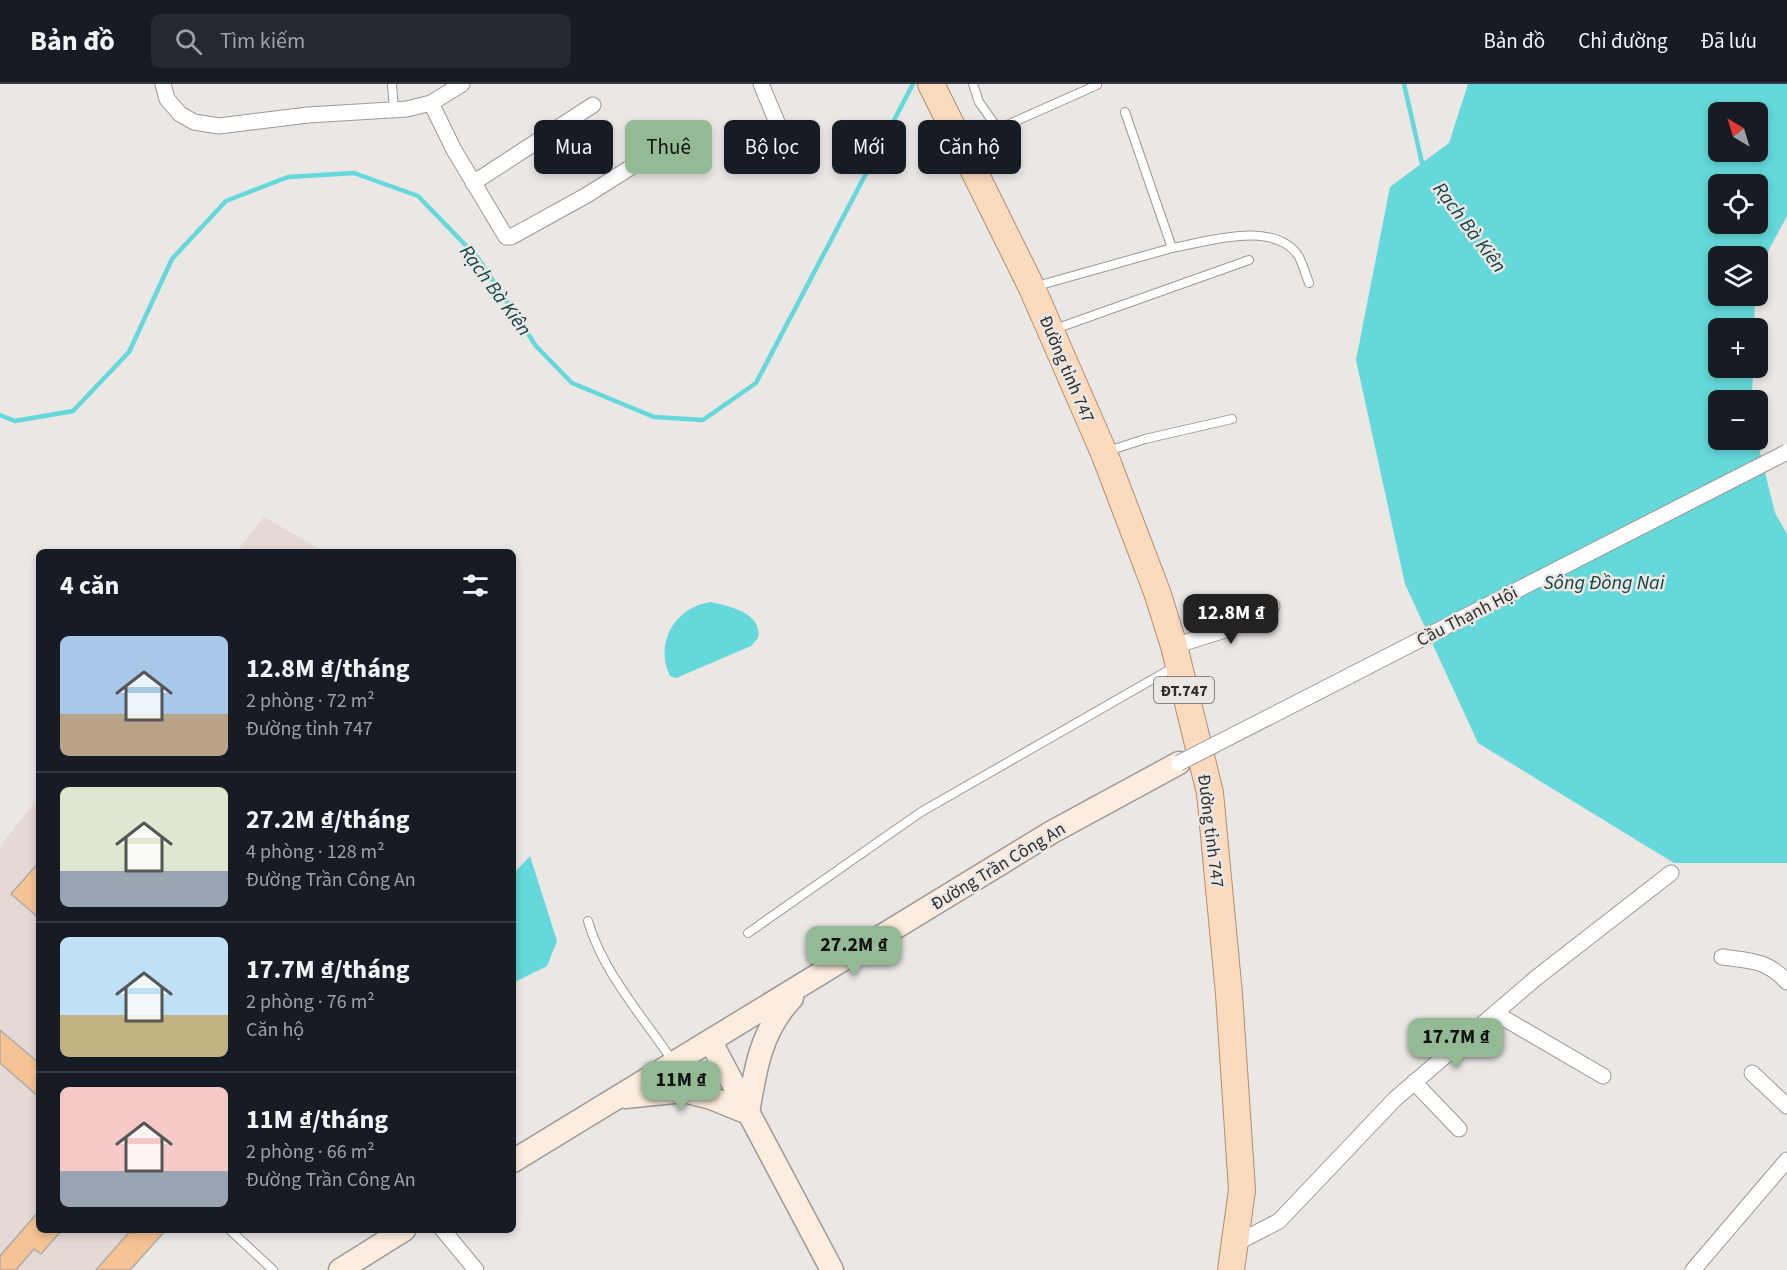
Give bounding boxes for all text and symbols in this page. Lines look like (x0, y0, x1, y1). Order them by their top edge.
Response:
search box (151, 14, 571, 68)
text: Bản đồ (30, 21, 115, 61)
icon: search (172, 25, 205, 58)
text: Tìm kiếm (220, 25, 305, 57)
text: Bản đồ (1483, 26, 1545, 56)
text: Chỉ đường (1578, 26, 1668, 56)
text: Đã lưu (1701, 26, 1757, 56)
north arrow (1708, 102, 1768, 162)
map controls (1708, 102, 1768, 450)
chip: Mua (534, 120, 613, 174)
chip: Thuê (625, 120, 712, 174)
chip: Bộ lọc (724, 120, 820, 174)
chip: Mới (832, 120, 906, 174)
chip: Căn hộ (918, 120, 1021, 174)
button: locate (1708, 174, 1768, 234)
water label: Rạch Bà Kiên (1426, 176, 1513, 279)
water label: Rạch Bà Kiên (452, 239, 538, 342)
button: layers (1708, 246, 1768, 306)
street label: Đường tỉnh 747 (1033, 312, 1100, 427)
button: + (1708, 318, 1768, 378)
button: − (1708, 390, 1768, 450)
text: 4 căn (60, 567, 119, 604)
icon: filters (459, 569, 492, 602)
water label: Sông Đồng Nai (1544, 569, 1665, 597)
street label: Cầu Thạnh Hội (1412, 580, 1522, 653)
pin: 12.8M ₫ (1176, 594, 1286, 645)
text: 12.8M ₫ (1197, 599, 1265, 627)
text: 12.8M ₫/tháng (246, 650, 410, 687)
icon: home (108, 660, 180, 732)
road number: ĐT.747 (1154, 677, 1214, 703)
text: 2 phòng · 72 m² (246, 687, 375, 715)
text: Đường tỉnh 747 (246, 715, 373, 743)
street label: Đường tỉnh 747 (1191, 773, 1230, 889)
text: 27.2M ₫/tháng (246, 801, 410, 838)
icon: home (108, 811, 180, 883)
street label: Đường Trần Công An (926, 816, 1070, 916)
text: 4 phòng · 128 m² (246, 838, 385, 866)
text: Đường Trần Công An (246, 866, 416, 894)
pin: 27.2M ₫ (799, 926, 909, 977)
text: 27.2M ₫ (820, 931, 888, 959)
text: 17.7M ₫/tháng (246, 951, 410, 988)
icon: home (108, 961, 180, 1033)
text: 2 phòng · 76 m² (246, 988, 375, 1016)
text: Căn hộ (246, 1016, 304, 1044)
pin: 17.7M ₫ (1401, 1018, 1511, 1069)
text: 17.7M ₫ (1422, 1023, 1490, 1051)
pin: 11M ₫ (639, 1061, 723, 1112)
text: 11M ₫ (656, 1066, 706, 1094)
text: 11M ₫/tháng (246, 1101, 388, 1138)
icon: home (108, 1111, 180, 1183)
text: 2 phòng · 66 m² (246, 1138, 375, 1166)
text: Đường Trần Công An (246, 1166, 416, 1194)

